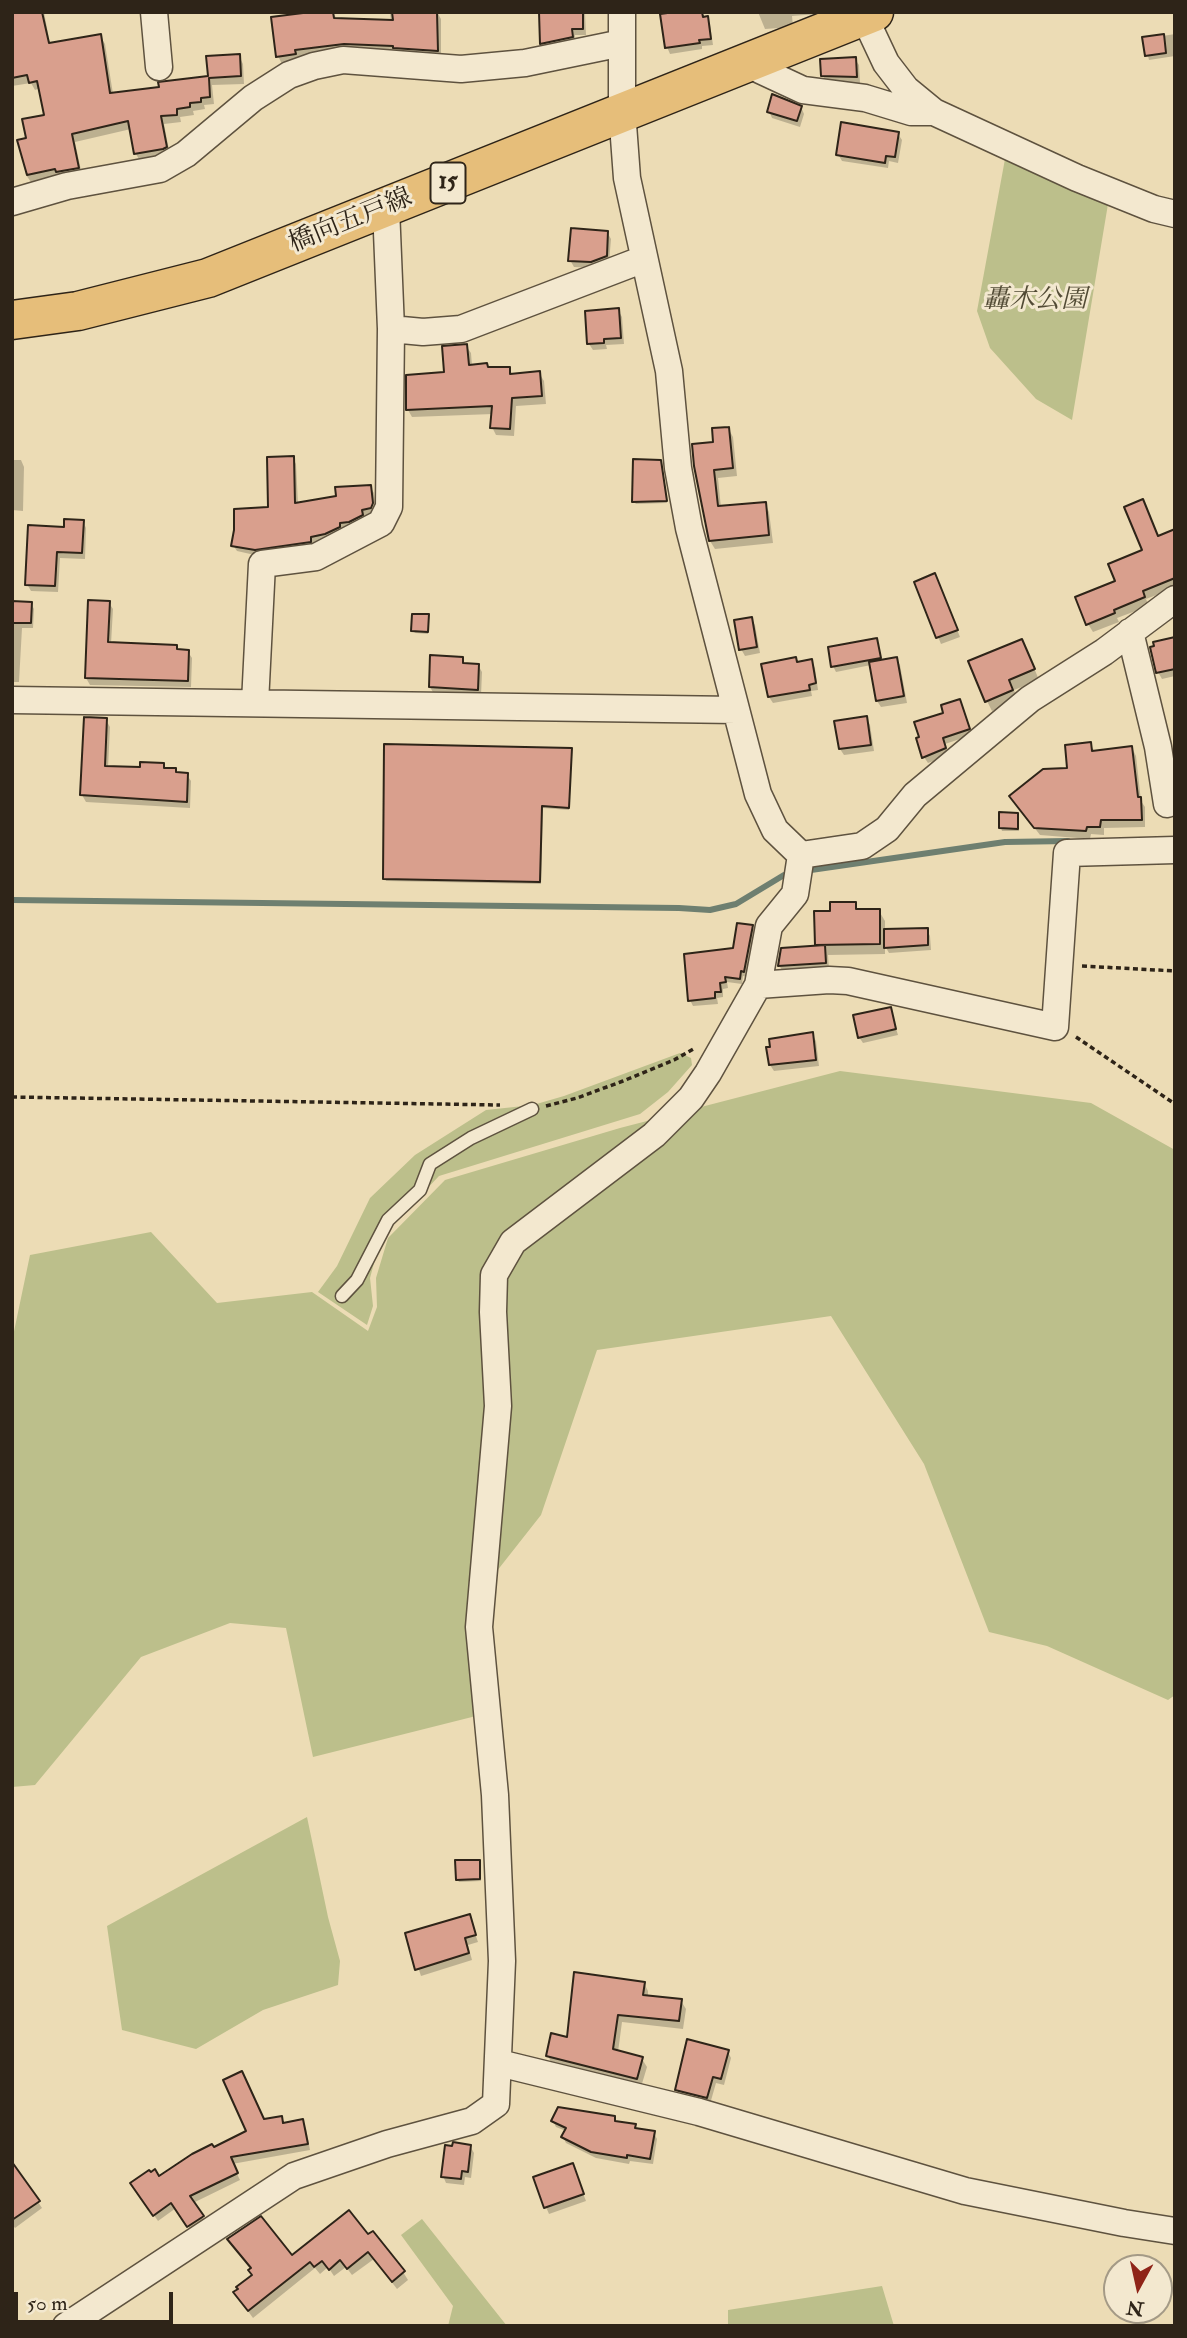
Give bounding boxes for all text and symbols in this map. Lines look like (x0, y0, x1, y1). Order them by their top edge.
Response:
road number: 15 (430, 162, 466, 204)
street label: 橋向五戸線 (285, 183, 417, 261)
park label: 轟木公園 (983, 285, 1087, 317)
north arrow (1103, 2254, 1173, 2324)
scale bar (18, 2278, 177, 2322)
text: 50 m (27, 2290, 68, 2317)
text: N (1125, 2295, 1145, 2321)

